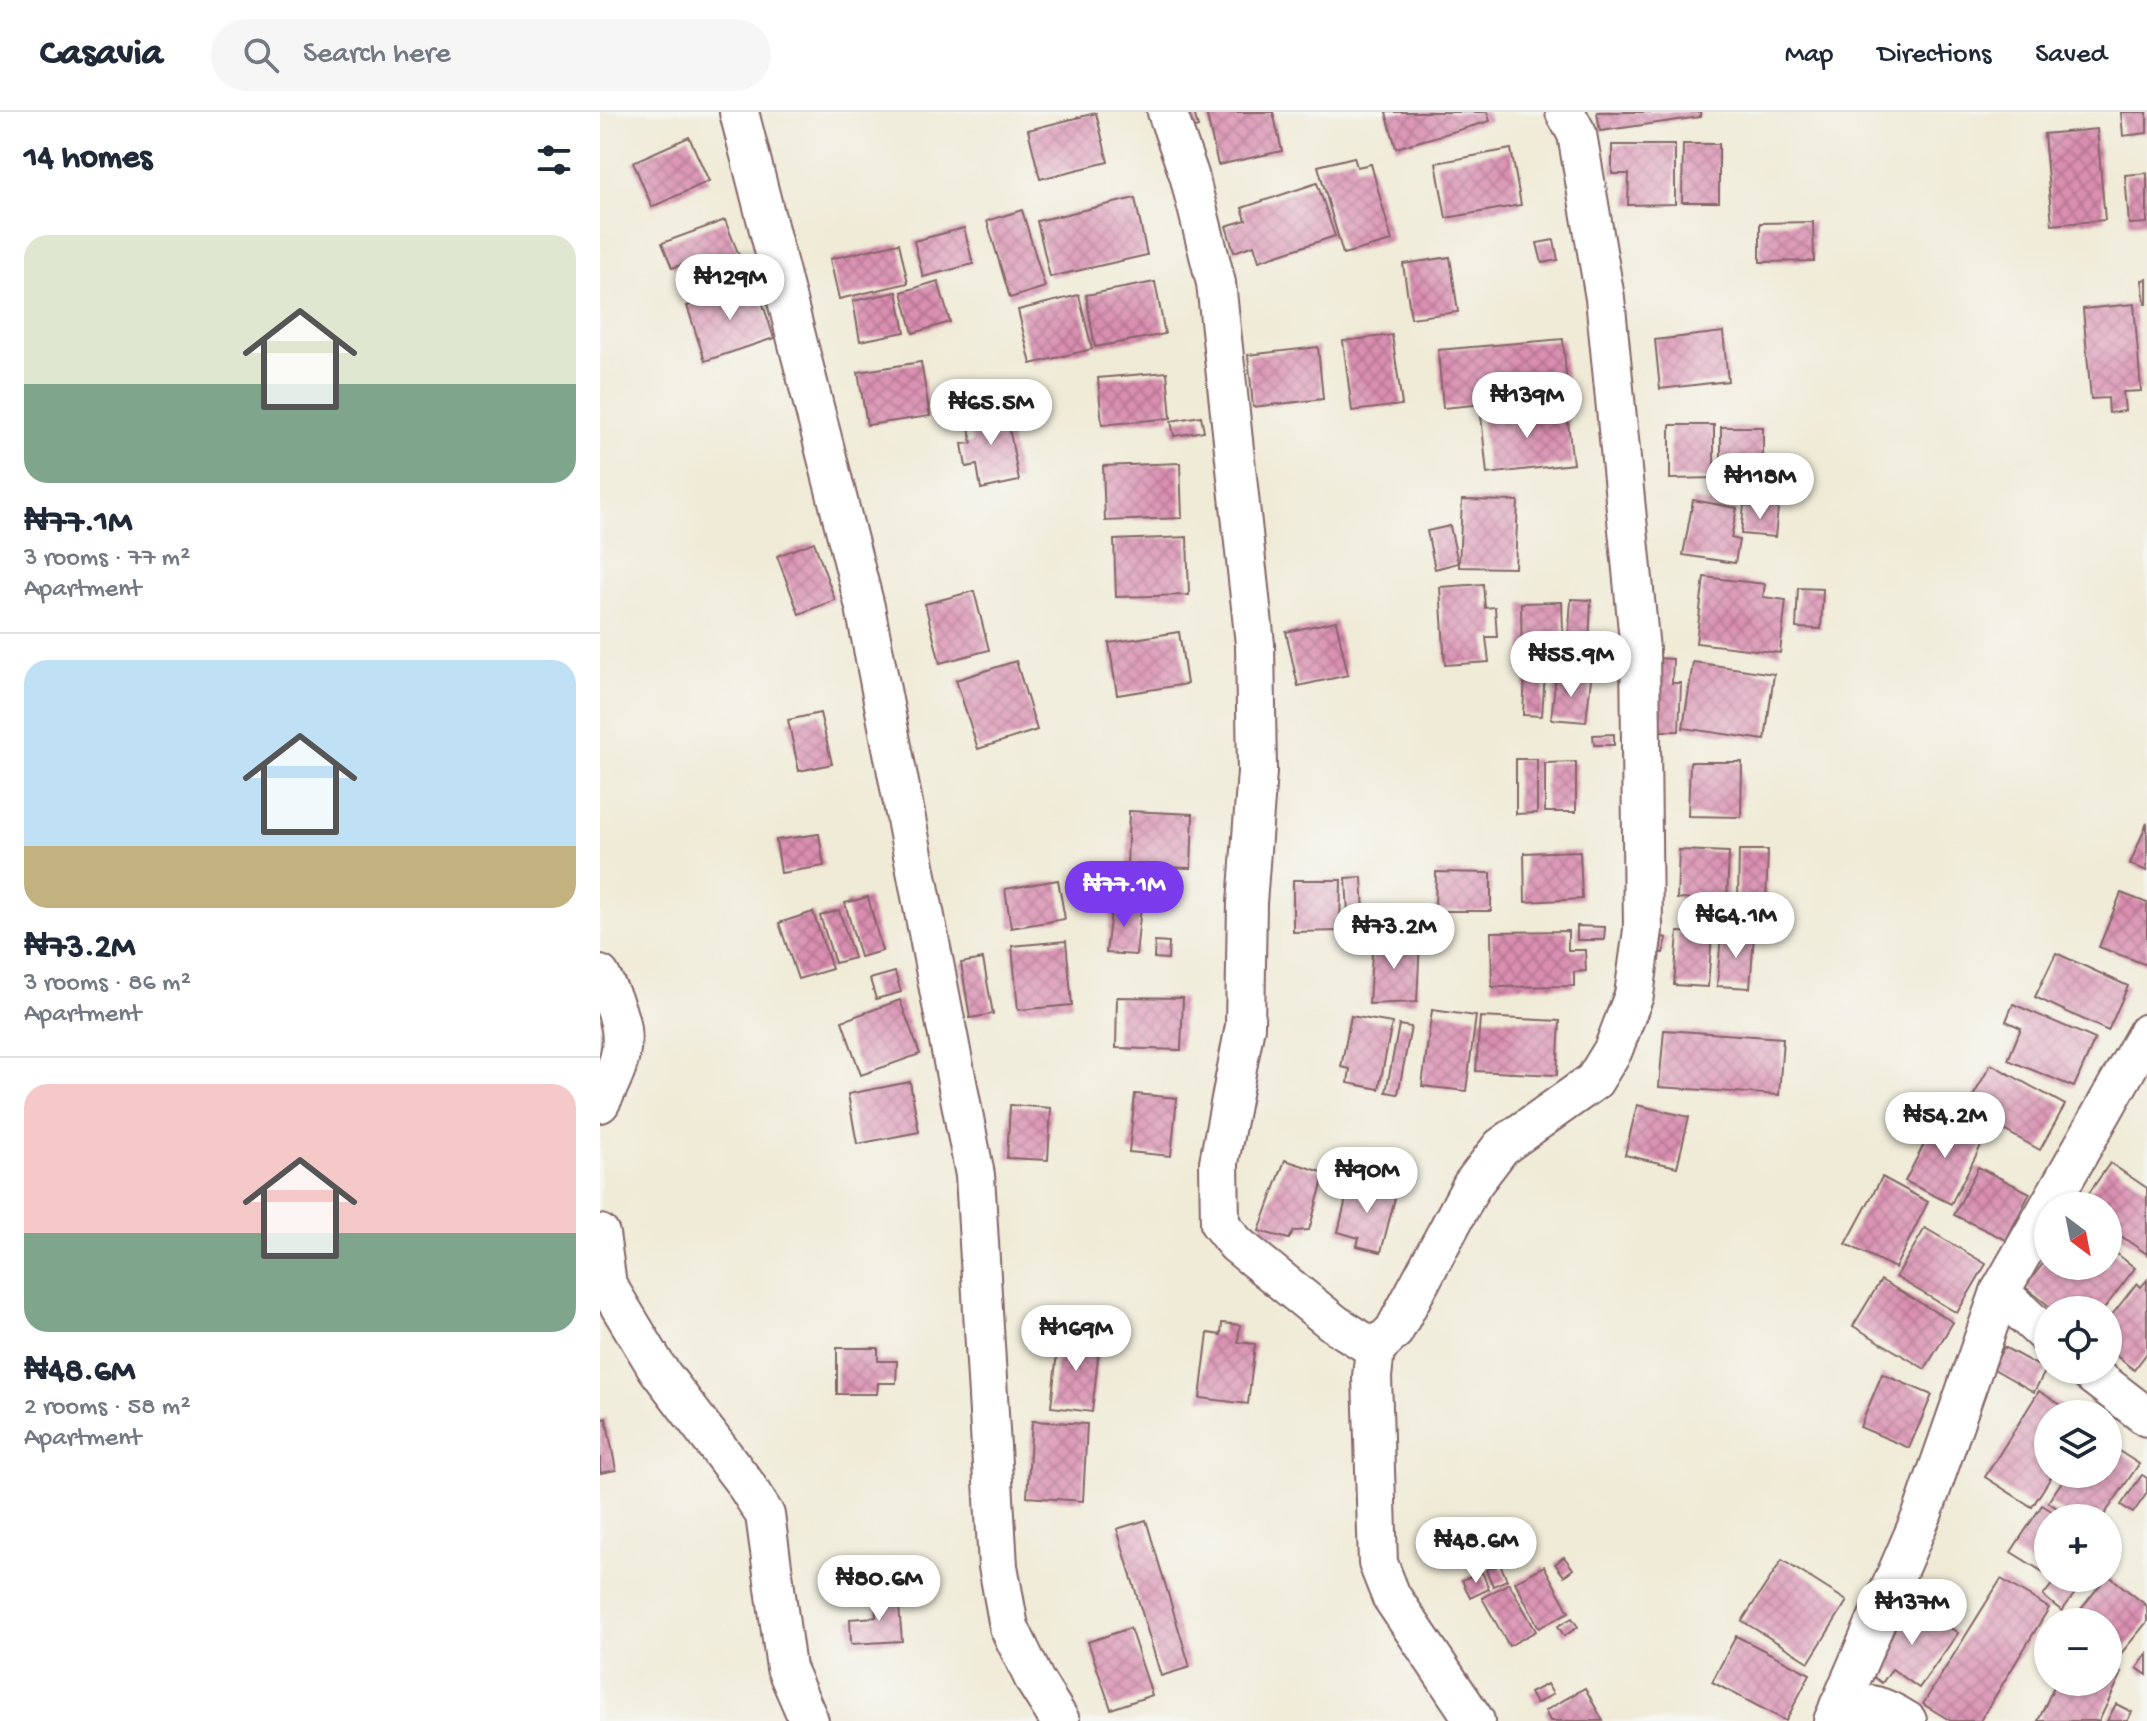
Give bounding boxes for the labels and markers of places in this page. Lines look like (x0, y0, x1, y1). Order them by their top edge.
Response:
pin: ₦129M (674, 254, 786, 322)
pin: ₦139M (1471, 372, 1583, 440)
pin: ₦65.5M (926, 379, 1056, 447)
pin: ₦118M (1704, 453, 1816, 521)
pin: ₦55.9M (1506, 631, 1636, 699)
pin: ₦77.1M (1059, 861, 1189, 929)
pin: ₦64.1M (1671, 892, 1801, 960)
pin: ₦73.2M (1329, 903, 1459, 971)
pin: ₦54.2M (1880, 1092, 2010, 1160)
pin: ₦90M (1320, 1147, 1414, 1215)
pin: ₦169M (1020, 1305, 1132, 1373)
pin: ₦48.6M (1411, 1517, 1541, 1585)
pin: ₦80.6M (814, 1555, 944, 1623)
pin: ₦137M (1856, 1579, 1968, 1647)

